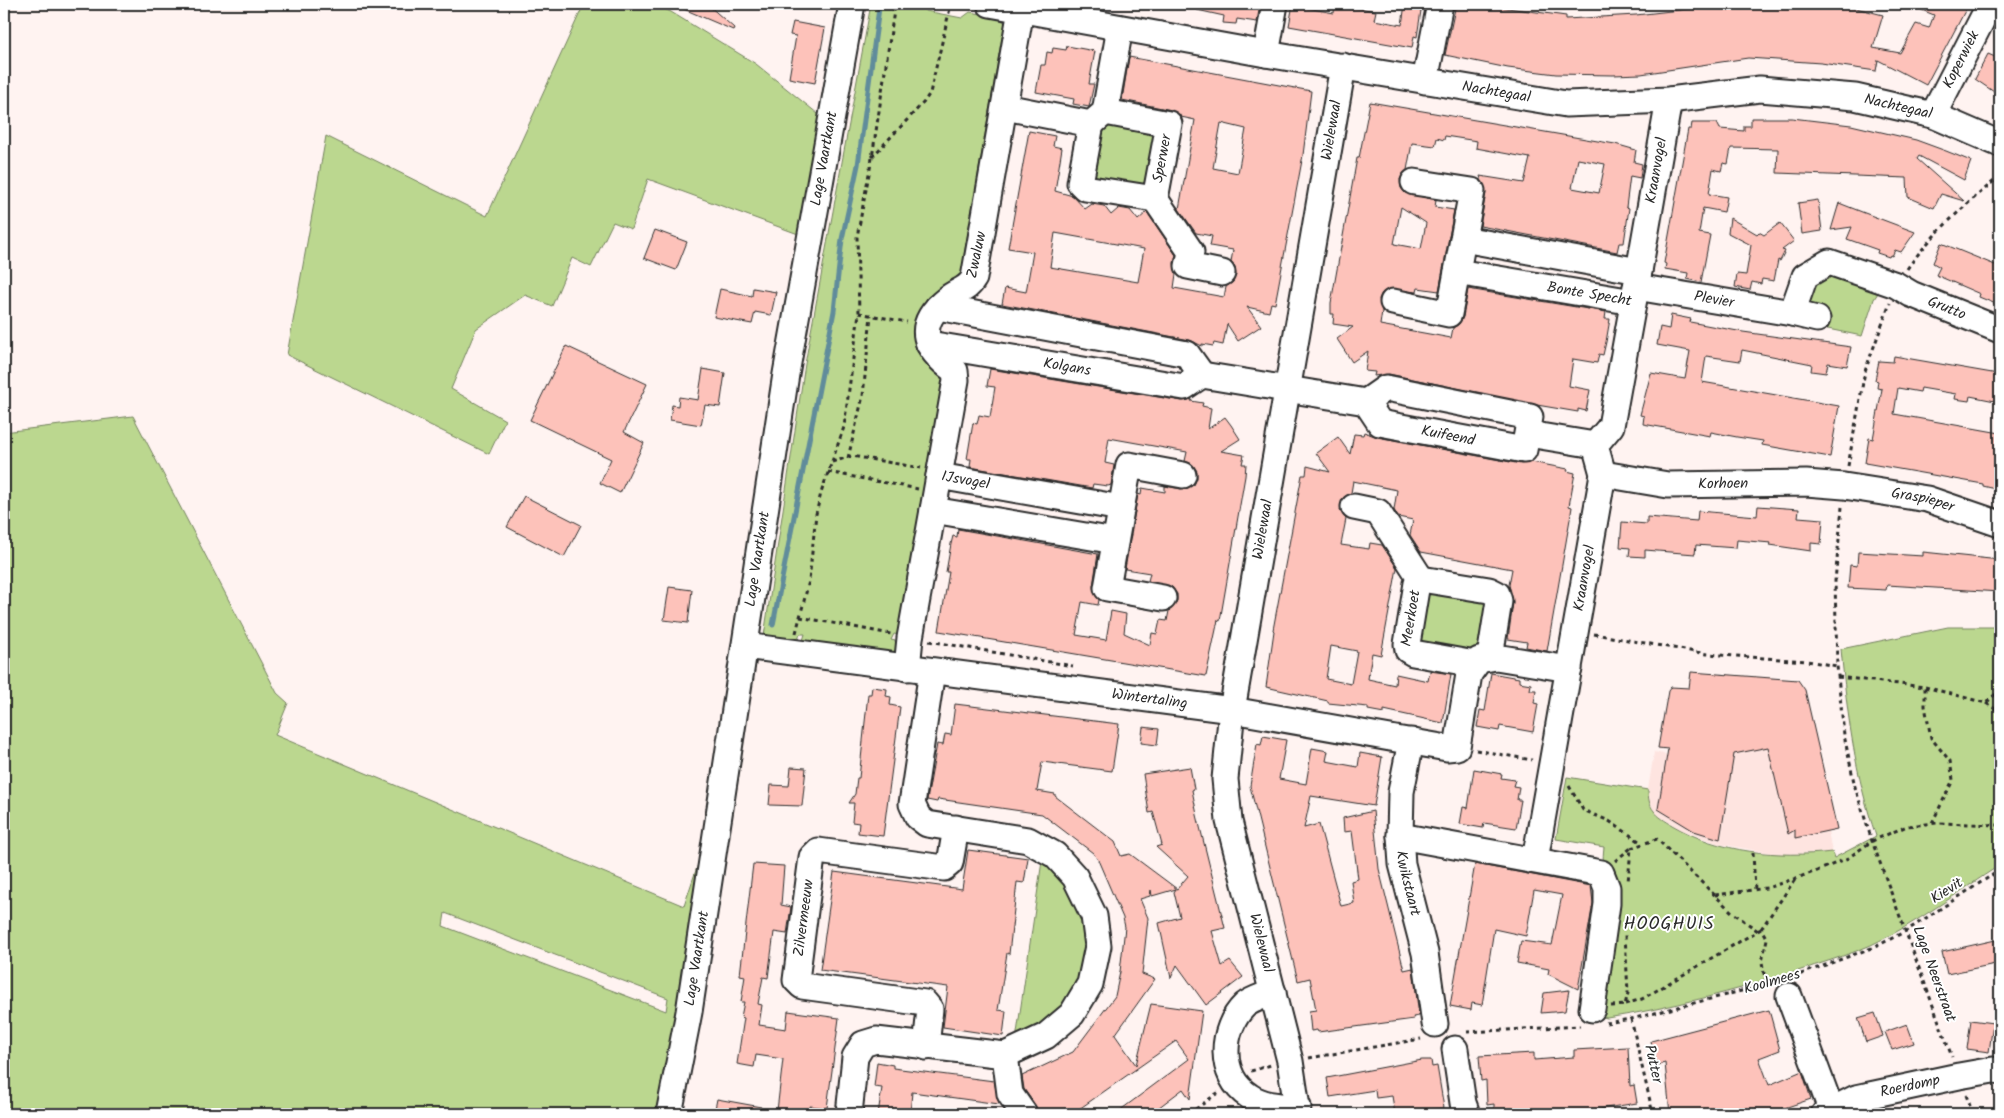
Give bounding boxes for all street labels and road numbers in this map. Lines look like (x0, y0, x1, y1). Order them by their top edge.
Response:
street label: Koperwiek (1936, 26, 1987, 93)
street label: Nachtegaal (1460, 75, 1533, 110)
street label: Nachtegaal (1862, 87, 1935, 127)
street label: Wielewaal (1315, 98, 1349, 162)
street label: Lage Vaartkant (804, 109, 845, 208)
street label: Sperwer (1146, 131, 1179, 185)
street label: Kraanvogel (1639, 135, 1674, 205)
street label: Zwaluw (960, 228, 994, 281)
street label: Bonte Specht (1545, 276, 1634, 314)
street label: Plevier (1692, 285, 1737, 315)
street label: Grutto (1924, 290, 1970, 327)
street label: Kolgans (1041, 351, 1093, 383)
street label: Kuifeend (1419, 419, 1477, 453)
street label: IJsvogel (939, 465, 992, 497)
street label: Korhoen (1698, 472, 1748, 497)
street label: Graspieper (1890, 482, 1958, 520)
street label: Wielewaal (1246, 497, 1280, 561)
street label: Lage Vaartkant (739, 510, 777, 608)
street label: Kraanvogel (1567, 543, 1602, 613)
street label: Meerkoet (1395, 588, 1428, 648)
street label: Wintertaling (1110, 682, 1189, 716)
street label: Kwikstaart (1389, 850, 1427, 919)
street label: Kievit (1926, 871, 1968, 911)
street label: Zilvermeeuw (787, 877, 821, 958)
street label: Lage Vaartkant (678, 909, 716, 1008)
street label: Wielewaal (1242, 911, 1280, 975)
street label: Lage Neerstraat (1905, 923, 1963, 1026)
street label: Koolmees (1741, 962, 1804, 1002)
street label: Putter (1637, 1042, 1669, 1087)
street label: Roerdomp (1878, 1068, 1942, 1105)

